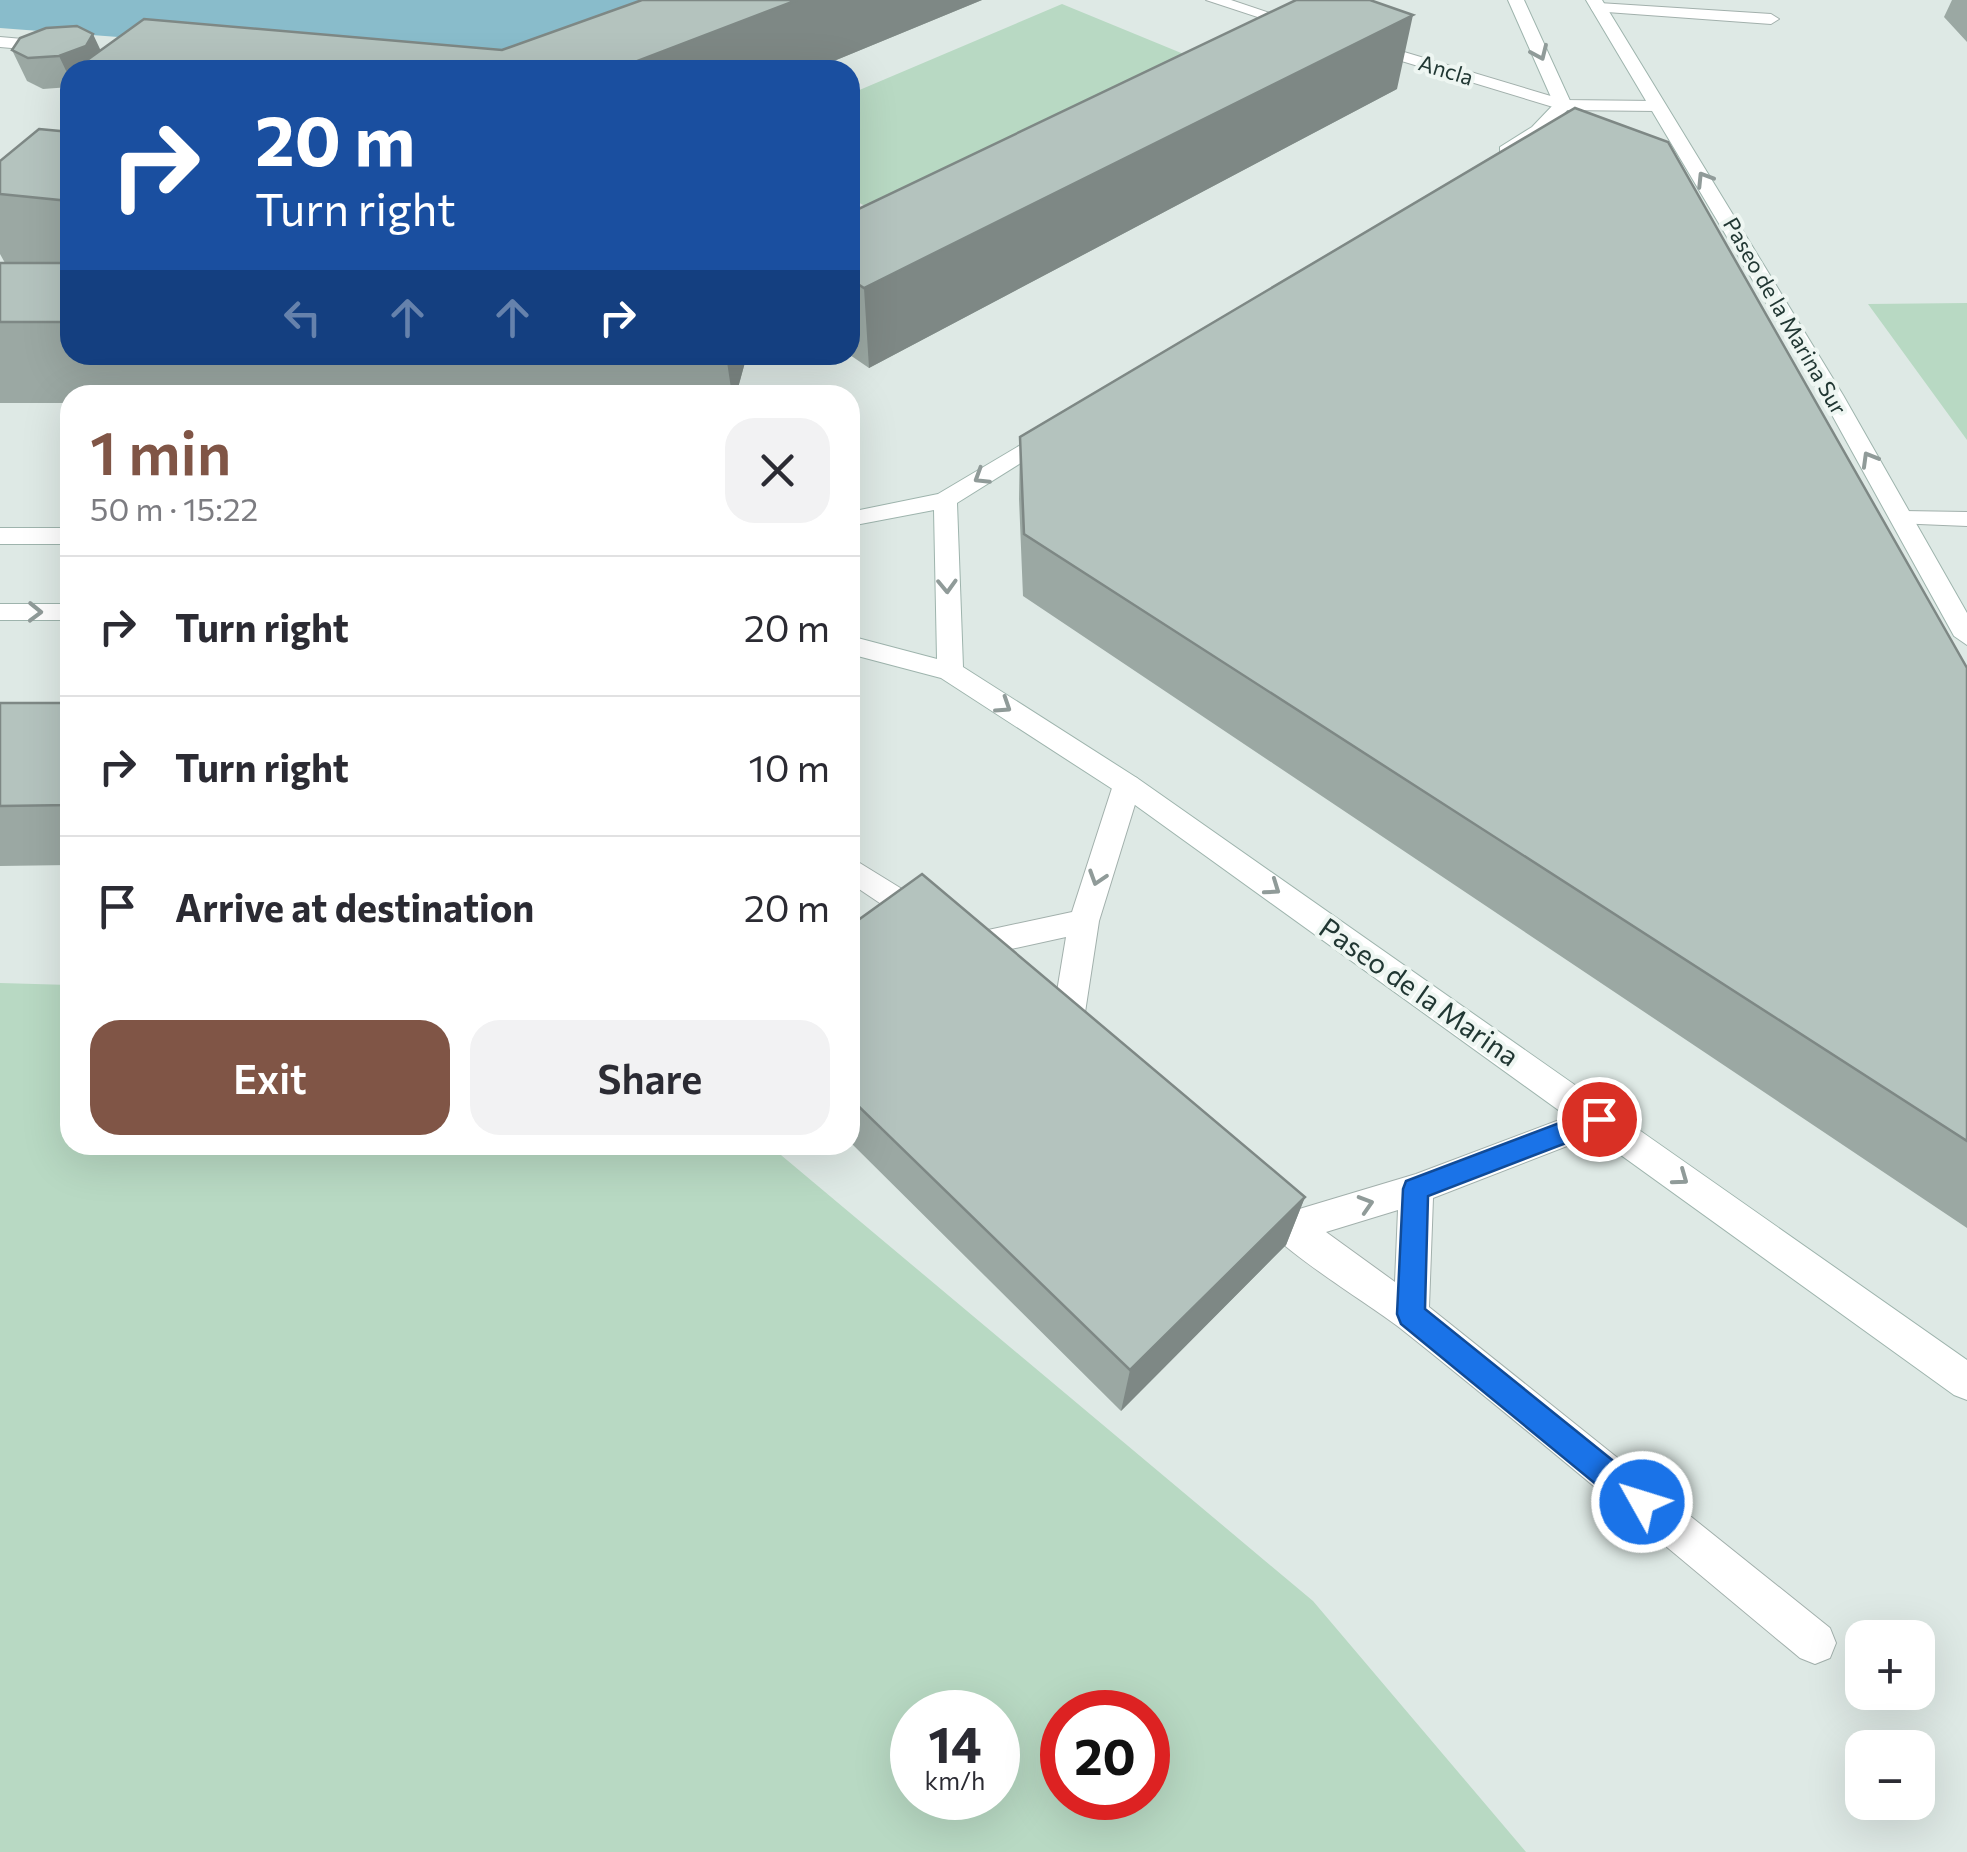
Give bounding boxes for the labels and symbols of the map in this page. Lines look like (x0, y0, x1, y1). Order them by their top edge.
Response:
one-way arrow (1527, 43, 1547, 61)
street label: Ancla (1416, 48, 1477, 91)
one-way arrow (1697, 172, 1716, 190)
street label: Paseo de la Marina Sur (1718, 212, 1853, 419)
one-way arrow (1862, 452, 1881, 470)
one-way arrow (974, 465, 992, 484)
one-way arrow (937, 578, 958, 594)
one-way arrow (28, 601, 43, 623)
one-way arrow (993, 693, 1011, 712)
one-way arrow (1089, 869, 1109, 886)
one-way arrow (1261, 876, 1280, 894)
street label: Paseo de la Marina (1313, 910, 1526, 1073)
pin (1557, 1077, 1642, 1162)
one-way arrow (1669, 1165, 1688, 1184)
one-way arrow (1357, 1195, 1374, 1216)
position arrow (1590, 1450, 1694, 1554)
speed limit sign: 20 (1040, 1690, 1170, 1820)

